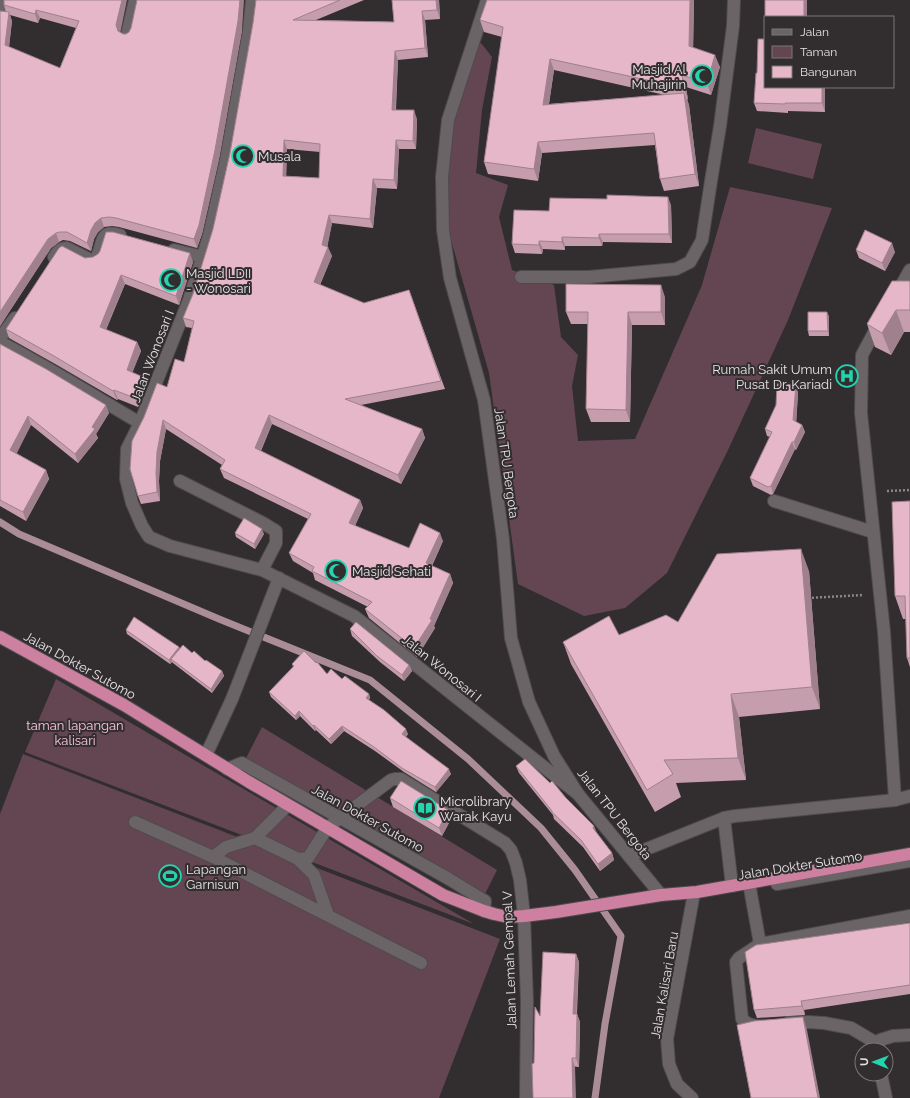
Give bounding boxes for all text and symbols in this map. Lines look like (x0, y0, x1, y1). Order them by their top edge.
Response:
legend (764, 16, 894, 88)
text: Jalan (800, 25, 829, 39)
text: Taman (800, 45, 837, 59)
place label: Masjid Al Muhajirin (631, 62, 686, 92)
mosque icon: Masjid Al Muhajirin (689, 63, 715, 89)
text: Bangunan (800, 65, 857, 79)
mosque icon: Musala (230, 143, 256, 169)
place label: Musala (258, 149, 301, 164)
place label: Masjid LDII - Wonosari (186, 266, 251, 296)
mosque icon: Masjid LDII - Wonosari (158, 267, 184, 293)
street label: Jalan Wonosari I (128, 308, 177, 404)
place label: Rumah Sakit Umum Pusat Dr. Kariadi (712, 362, 832, 392)
hospital icon: Rumah Sakit Umum Pusat Dr. Kariadi (834, 363, 860, 389)
street label: Jalan TPU Bergota (491, 407, 522, 519)
mosque icon: Masjid Sehati (323, 558, 349, 584)
place label: Masjid Sehati (352, 564, 431, 579)
street label: Jalan Dokter Sutomo (21, 628, 138, 703)
street label: Jalan Wonosari I (399, 632, 484, 705)
park label: taman lapangan kalisari (26, 718, 124, 748)
street label: Jalan TPU Bergota (574, 766, 655, 863)
street label: Jalan Dokter Sutomo (309, 781, 426, 856)
place label: Microlibrary Warak Kayu (440, 794, 512, 824)
library icon: Microlibrary Warak Kayu (412, 795, 438, 821)
street label: Jalan Dokter Sutomo (737, 848, 863, 883)
place label: Lapangan Garnisun (186, 862, 246, 892)
sports icon: Lapangan Garnisun (157, 863, 183, 889)
street label: Jalan Lemah Gempal V (500, 890, 519, 1029)
street label: Jalan Kalisari Baru (648, 930, 681, 1040)
north arrow (854, 1042, 894, 1082)
text: U (858, 1058, 871, 1066)

